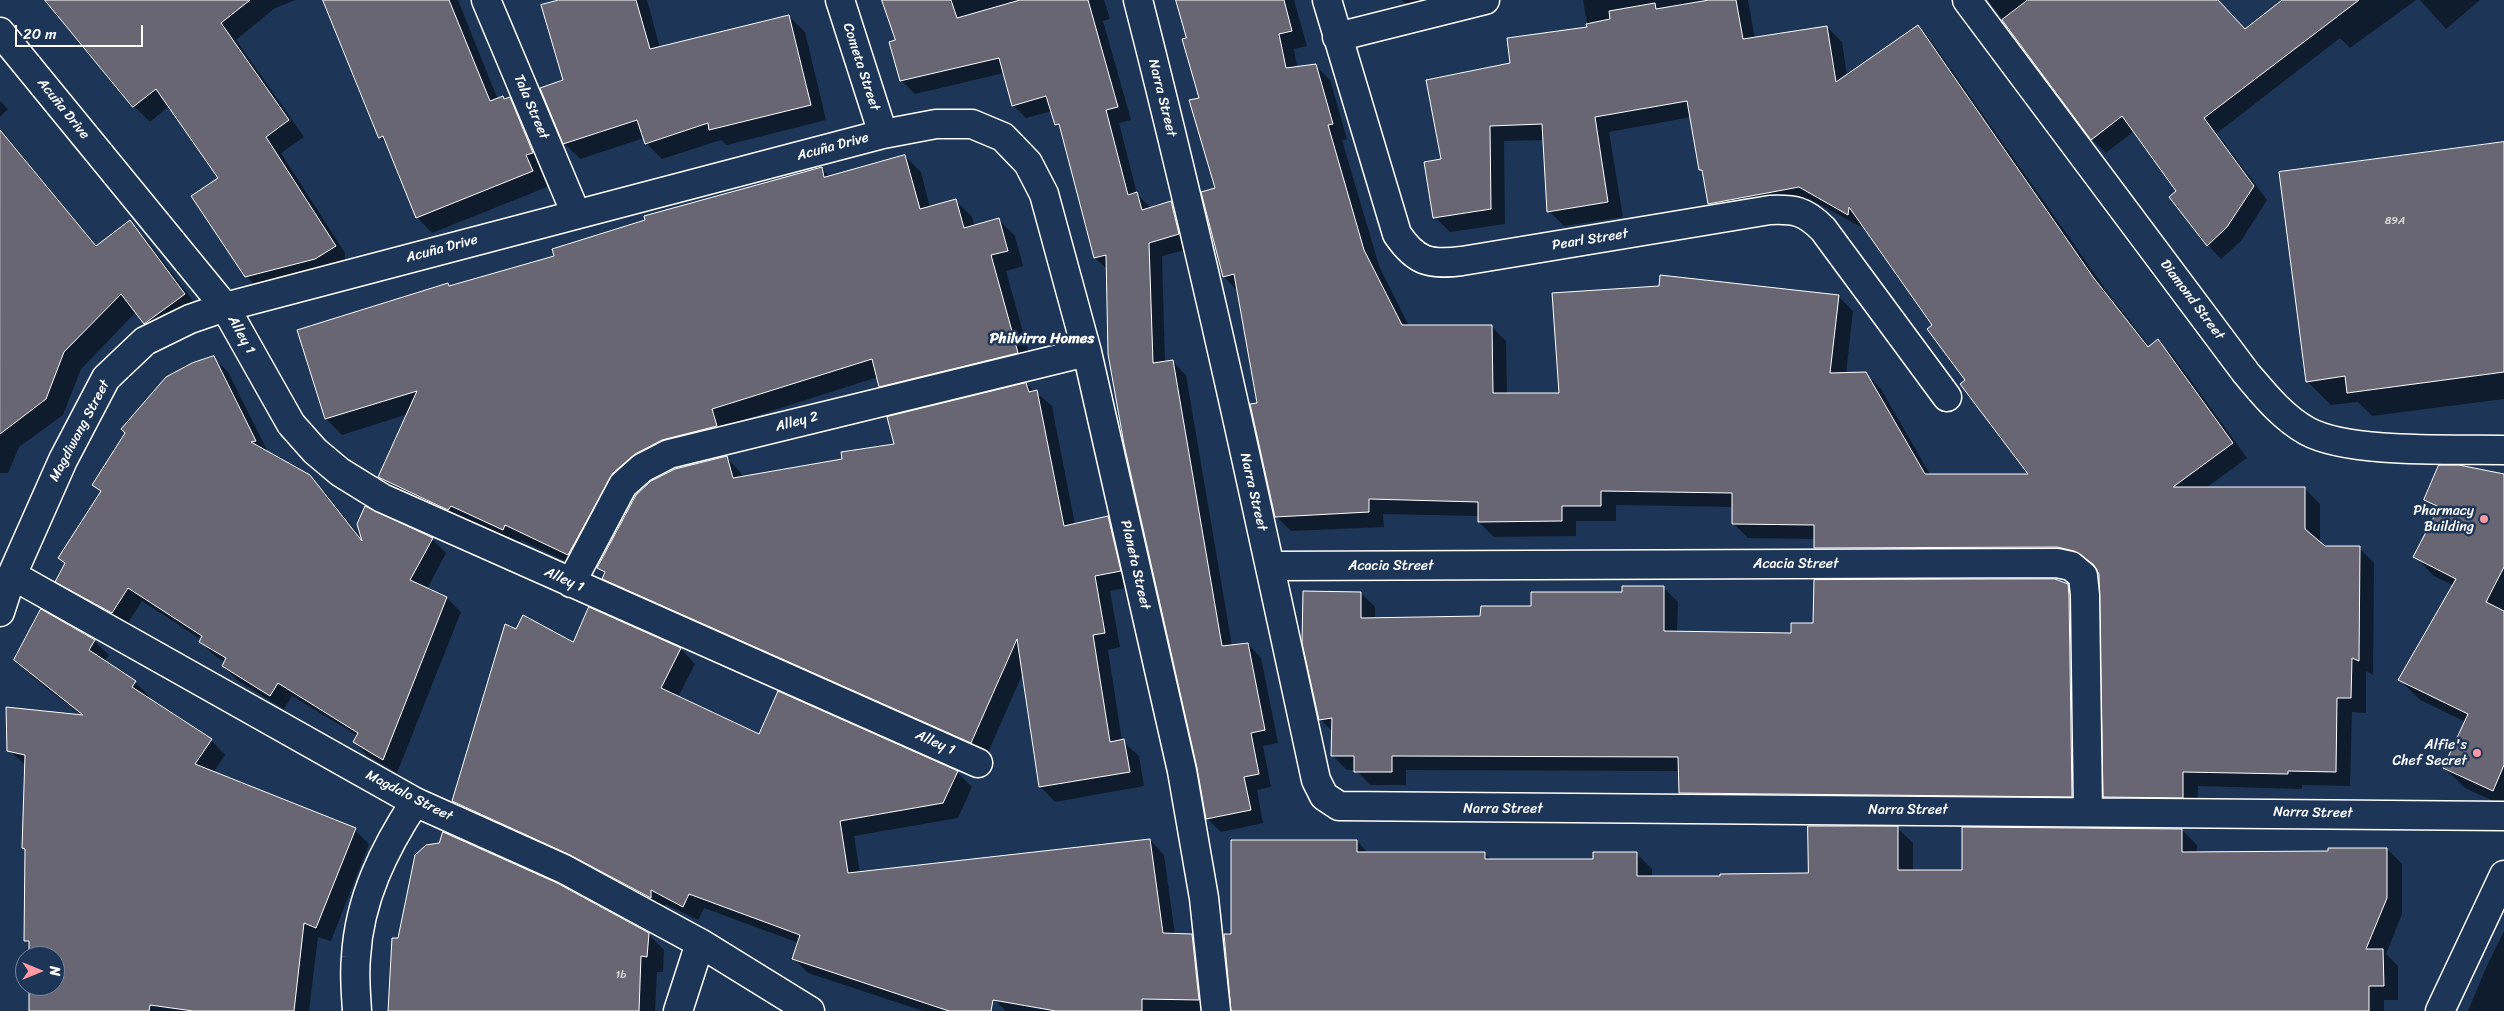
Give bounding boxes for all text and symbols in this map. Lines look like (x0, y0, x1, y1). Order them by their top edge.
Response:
scale bar (18, 15, 145, 47)
text: 20 m (23, 21, 57, 47)
street label: Cometa Street (839, 21, 883, 113)
street label: Narra Street (1144, 57, 1180, 139)
street label: Tala Street (510, 72, 552, 142)
street label: Acuña Drive (33, 75, 93, 143)
street label: Acuña Drive (795, 129, 871, 165)
house number: 89A (2385, 214, 2405, 228)
street label: Pearl Street (1551, 226, 1629, 254)
street label: Acuña Drive (404, 231, 480, 267)
street label: Diamond Street (2156, 257, 2228, 343)
street label: Alley 1 (224, 313, 258, 357)
district label: Philvirra Homes (990, 330, 1094, 348)
street label: Magdiwang Street (46, 377, 114, 485)
street label: Alley 2 (774, 409, 820, 435)
street label: Narra Street (1236, 451, 1270, 533)
place label: Pharmacy Building (2413, 503, 2474, 536)
marker: Pharmacy Building (2478, 513, 2490, 525)
street label: Planeta Street (1117, 519, 1153, 611)
street label: Acacia Street (1753, 556, 1839, 572)
street label: Acacia Street (1348, 558, 1434, 574)
street label: Alley 1 (542, 564, 586, 596)
street label: Alley 1 (913, 727, 957, 759)
place label: Alfie's Chef Secret (2392, 737, 2467, 770)
marker: Alfie's Chef Secret (2471, 747, 2483, 759)
street label: Magdalo Street (363, 767, 455, 825)
street label: Narra Street (1463, 801, 1543, 817)
street label: Narra Street (1868, 802, 1948, 818)
street label: Narra Street (2273, 804, 2353, 822)
north arrow (15, 946, 65, 996)
text: N (42, 966, 67, 976)
house number: 1b (616, 968, 626, 982)

